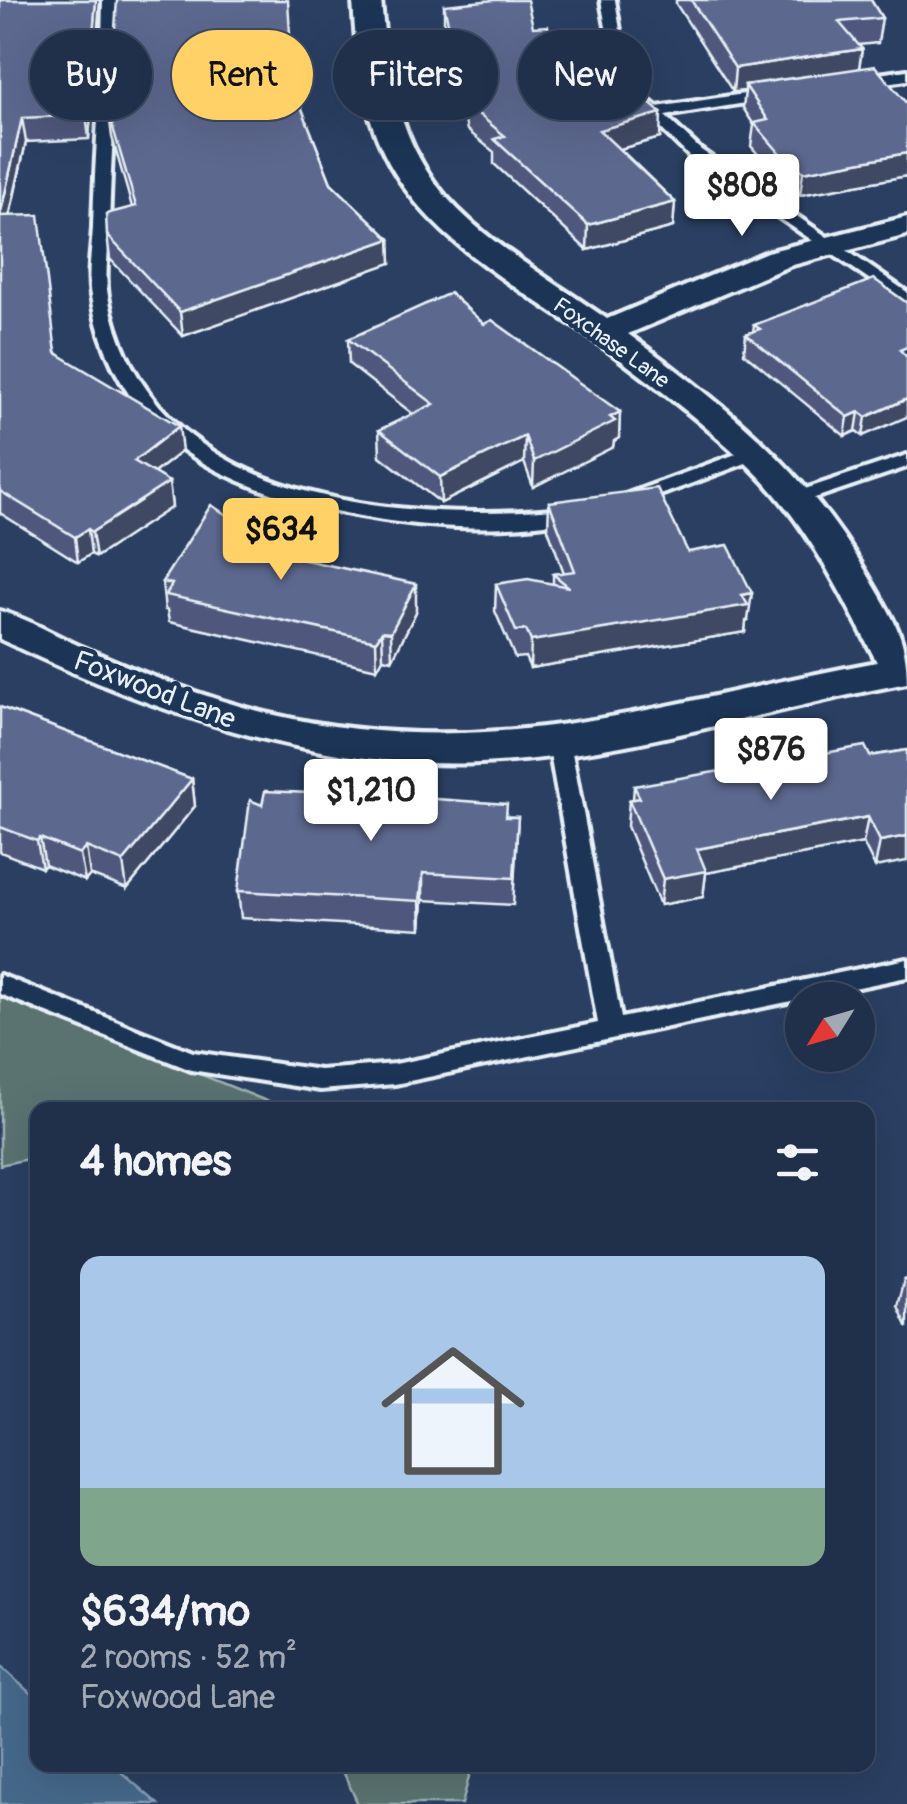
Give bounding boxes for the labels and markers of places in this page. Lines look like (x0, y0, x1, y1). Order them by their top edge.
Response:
pin: $808 (683, 154, 801, 239)
pin: $634 (222, 498, 340, 583)
pin: $876 (712, 718, 830, 803)
pin: $1,210 (290, 759, 452, 844)

